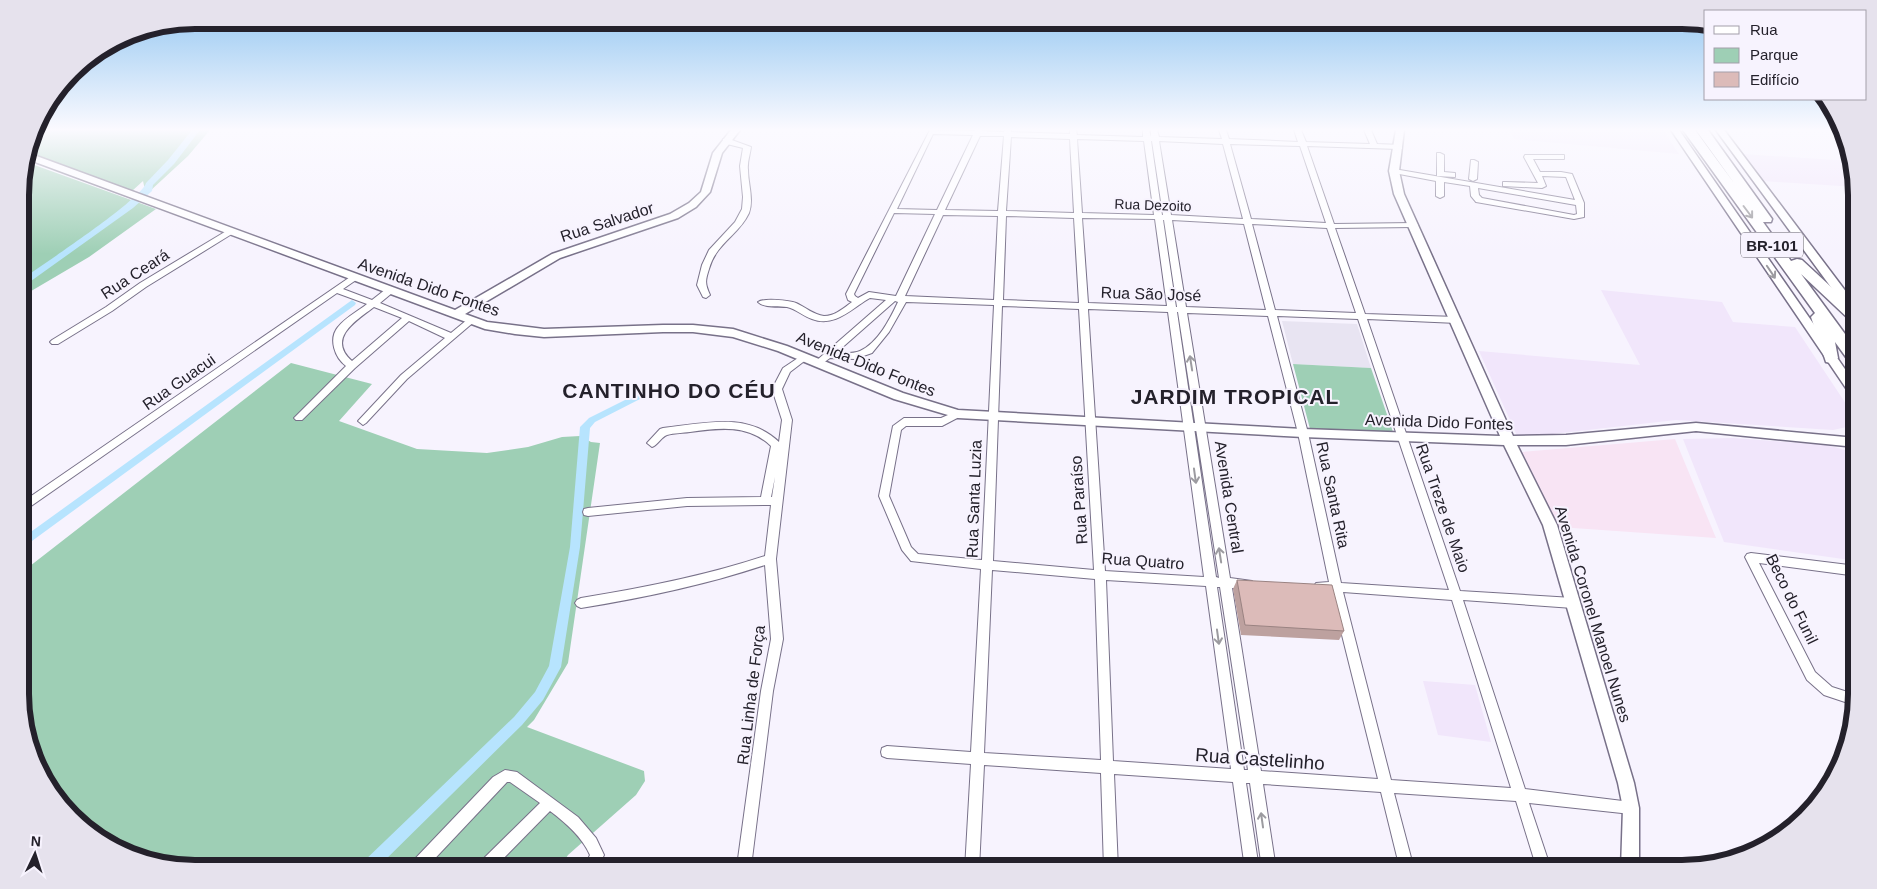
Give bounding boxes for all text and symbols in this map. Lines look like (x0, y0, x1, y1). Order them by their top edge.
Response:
legend (1704, 10, 1867, 100)
text: Rua (1750, 21, 1778, 38)
text: Parque (1750, 46, 1798, 63)
text: Edifício (1750, 71, 1799, 88)
street label: Rua Dezoito (1114, 196, 1192, 214)
street label: Rua Salvador (558, 199, 656, 245)
one-way arrow (1742, 205, 1753, 218)
road number: BR-101 (1741, 232, 1803, 258)
street label: Rua Ceará (98, 246, 172, 302)
street label: Avenida Dido Fontes (356, 255, 502, 319)
one-way arrow (1766, 264, 1776, 278)
street label: Rua São José (1100, 284, 1202, 304)
street label: Avenida Dido Fontes (794, 328, 938, 400)
street label: Rua Guacui (140, 351, 218, 413)
one-way arrow (1185, 355, 1195, 371)
district label: CANTINHO DO CÉU (562, 379, 776, 402)
district label: JARDIM TROPICAL (1131, 385, 1339, 408)
street label: Avenida Dido Fontes (1365, 411, 1513, 433)
street label: Rua Santa Luzia (963, 439, 985, 558)
street label: Avenida Central (1212, 440, 1246, 554)
street label: Rua Santa Rita (1313, 440, 1353, 550)
street label: Rua Treze de Maio (1413, 441, 1473, 575)
street label: Rua Paraíso (1067, 455, 1091, 545)
one-way arrow (1190, 468, 1200, 484)
street label: Avenida Coronel Manoel Nunes (1552, 504, 1634, 724)
one-way arrow (1214, 547, 1224, 563)
street label: Rua Quatro (1101, 550, 1185, 572)
street label: Beco do Funil (1763, 551, 1821, 647)
street label: Rua Linha de Força (734, 624, 768, 766)
one-way arrow (1213, 629, 1223, 645)
street label: Rua Castelinho (1194, 744, 1326, 774)
one-way arrow (1257, 813, 1267, 829)
north arrow (10, 829, 60, 879)
text: N (30, 833, 42, 849)

